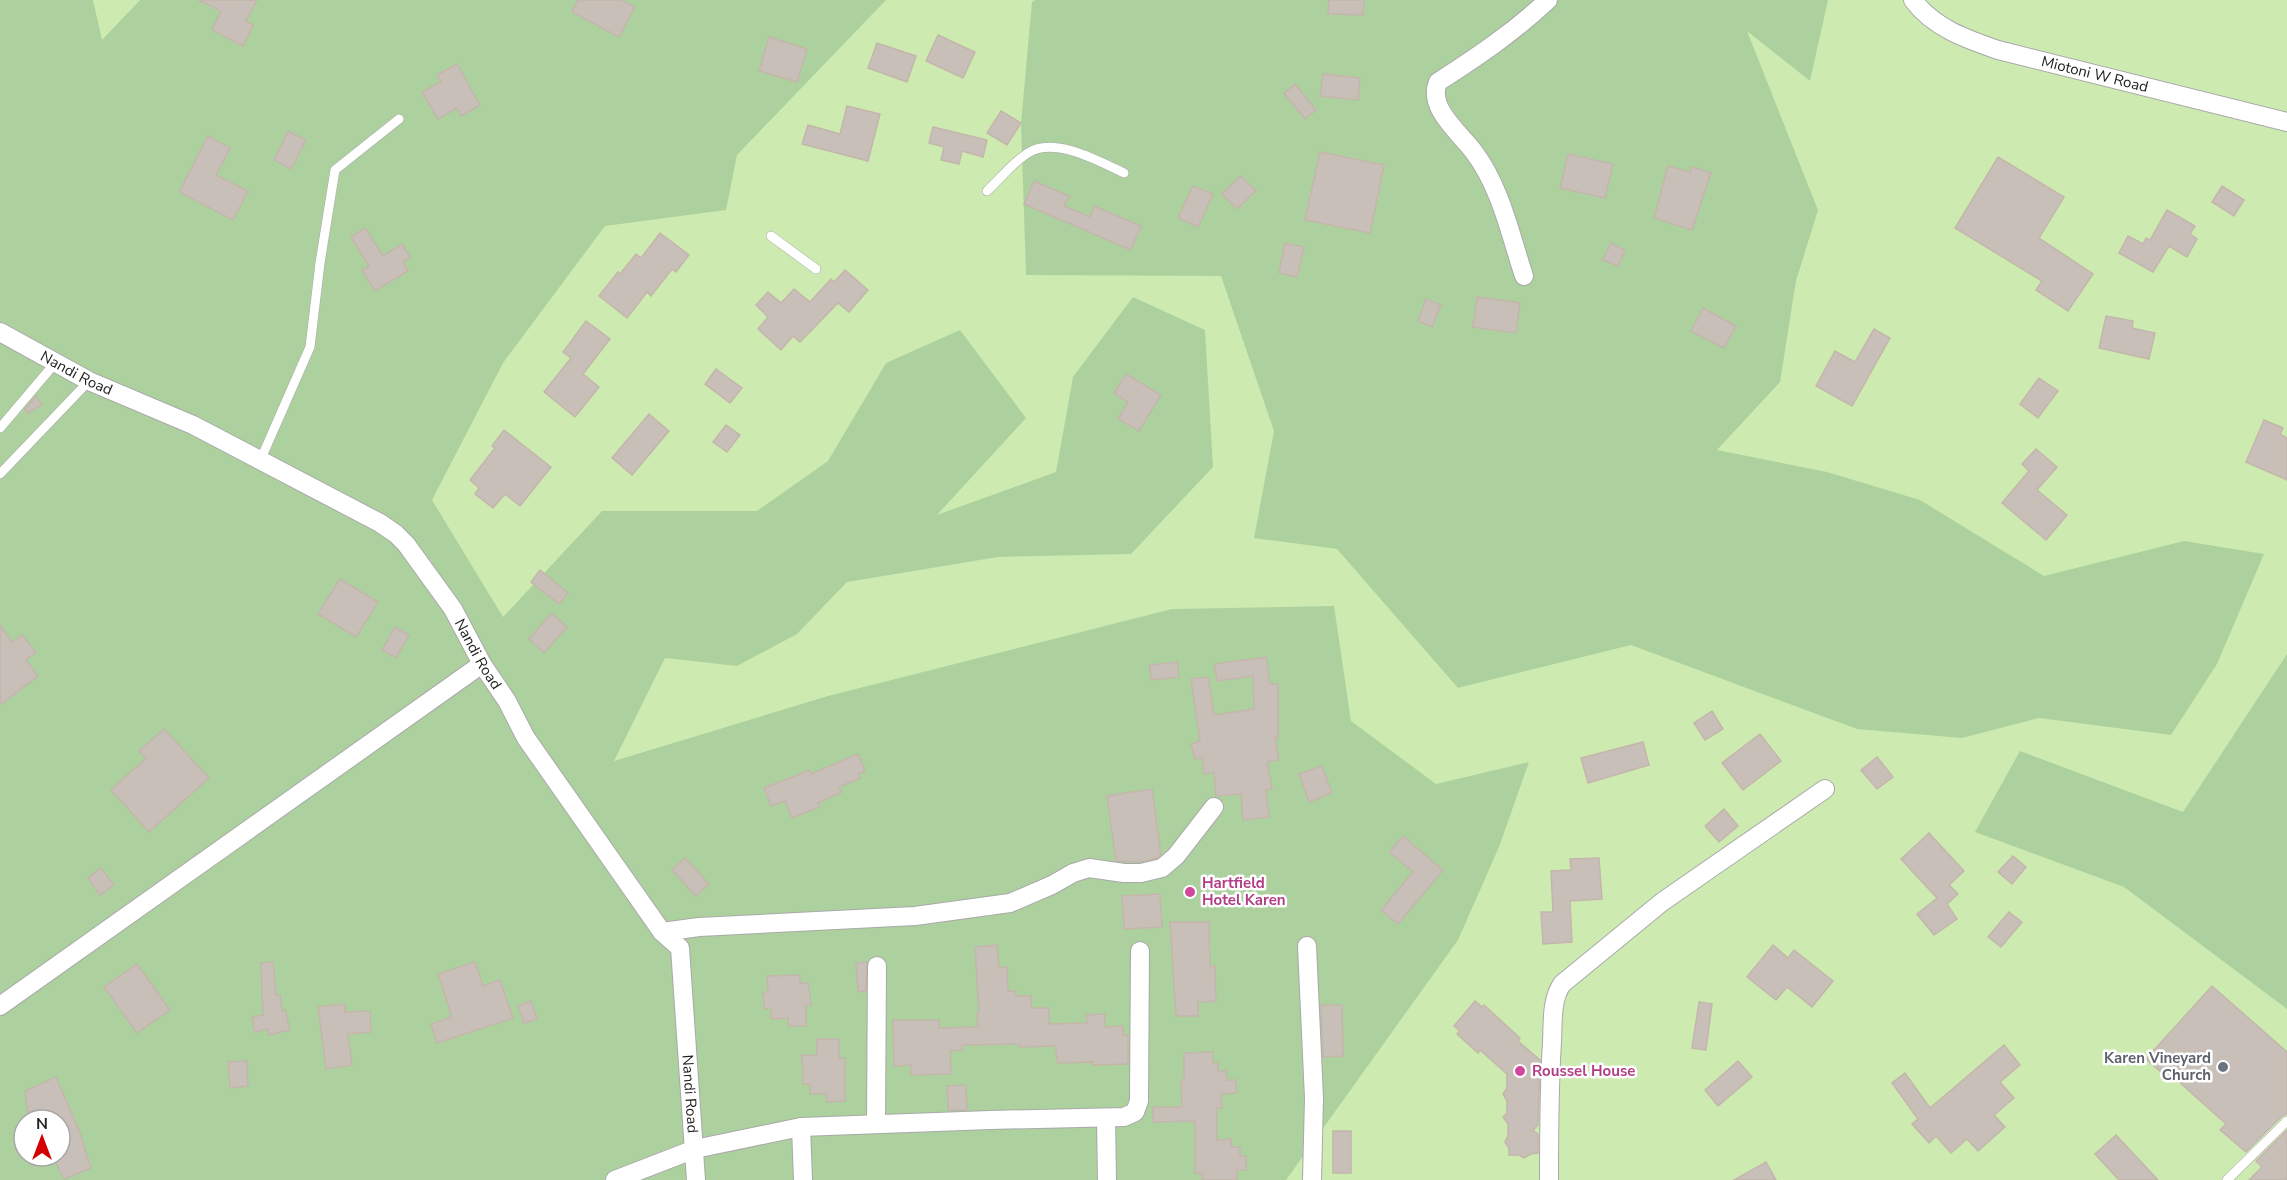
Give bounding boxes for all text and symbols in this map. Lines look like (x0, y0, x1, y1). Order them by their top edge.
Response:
street label: Miotoni W Road (2039, 51, 2150, 97)
street label: Nandi Road (37, 346, 116, 400)
street label: Nandi Road (450, 615, 506, 693)
place label: Hartfield Hotel Karen (1202, 873, 1286, 910)
marker: Hartfield Hotel Karen (1183, 885, 1197, 899)
place label: Karen Vineyard Church (2104, 1048, 2211, 1085)
street label: Nandi Road (677, 1054, 703, 1134)
marker: Karen Vineyard Church (2216, 1060, 2230, 1074)
place label: Roussel House (1532, 1061, 1635, 1081)
marker: Roussel House (1513, 1064, 1527, 1078)
north arrow (12, 1108, 72, 1168)
text: N (36, 1113, 48, 1135)

